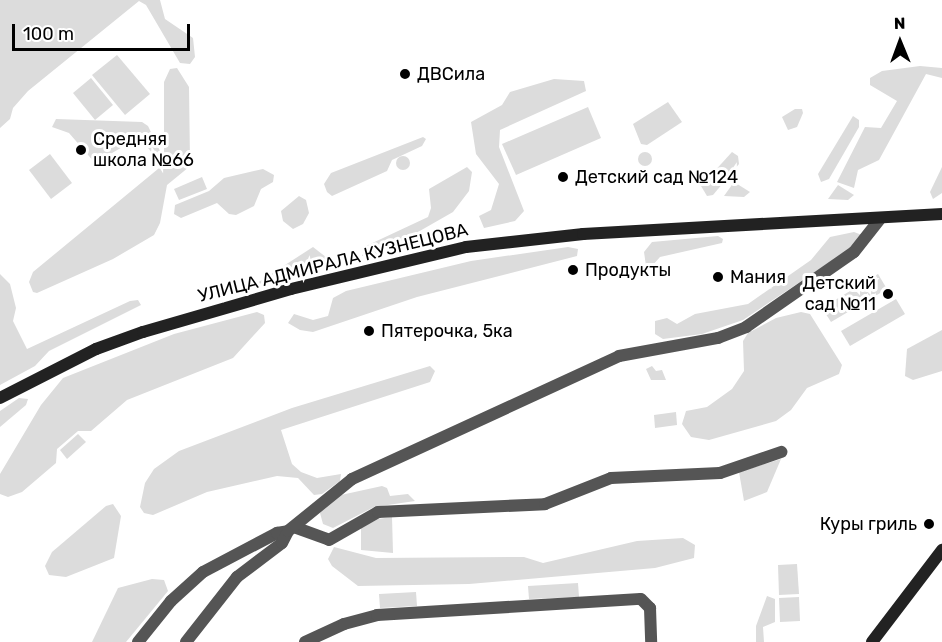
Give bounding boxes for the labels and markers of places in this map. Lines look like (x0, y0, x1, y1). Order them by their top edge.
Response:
place label: ДВСила (417, 63, 485, 85)
marker: ДВСила (398, 67, 412, 81)
place label: Средняя школа №66 (93, 129, 194, 172)
marker: Средняя школа №66 (74, 143, 88, 157)
place label: Детский сад №124 (575, 166, 738, 188)
marker: Детский сад №124 (556, 170, 570, 184)
place label: Продукты (585, 259, 671, 281)
marker: Продукты (566, 263, 580, 277)
place label: Мания (730, 266, 786, 288)
marker: Мания (711, 270, 725, 284)
place label: Детский сад №11 (802, 273, 876, 316)
marker: Детский сад №11 (881, 287, 895, 301)
place label: Пятерочка, 5ка (381, 320, 513, 342)
marker: Пятерочка, 5ка (362, 324, 376, 338)
place label: Куры гриль (820, 513, 917, 535)
marker: Куры гриль (922, 517, 936, 531)

